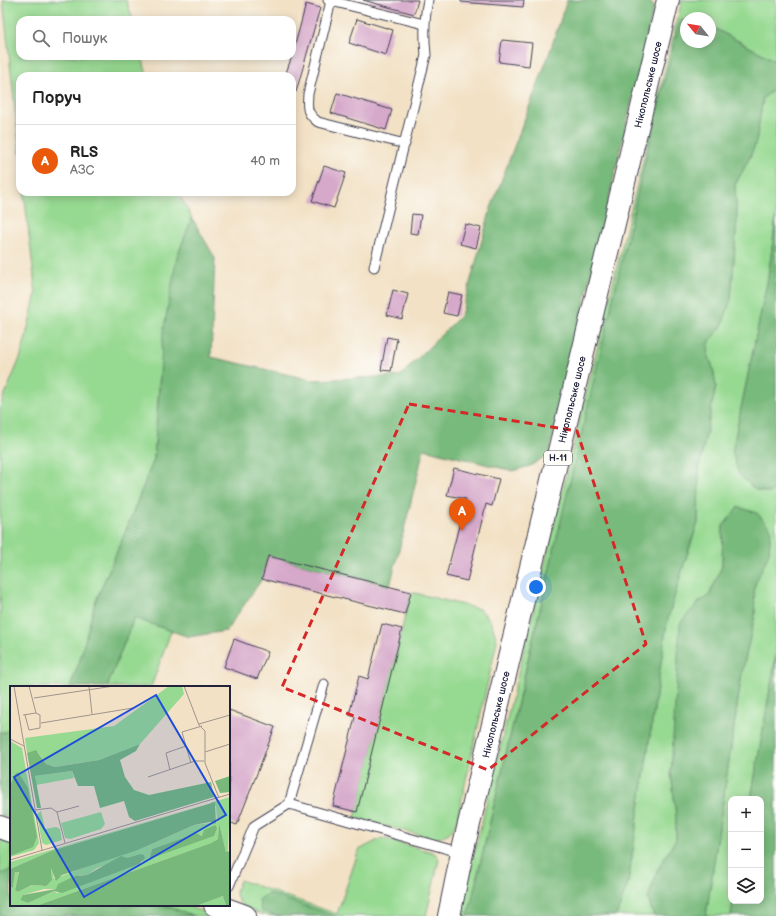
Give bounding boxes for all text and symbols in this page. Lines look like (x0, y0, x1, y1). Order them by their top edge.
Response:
north arrow (680, 12, 716, 48)
search box (16, 16, 296, 60)
icon: search (30, 27, 52, 49)
text: Пошук (62, 29, 108, 48)
street label: Нікопольське шосе (632, 40, 665, 129)
text: Поруч (32, 88, 82, 108)
text: RLS (70, 143, 98, 162)
text: A (41, 153, 49, 169)
text: 40 m (250, 153, 280, 169)
text: АЗС (70, 162, 94, 178)
street label: Нікопольське шосе (556, 355, 589, 444)
road number: Н-11 (544, 451, 572, 465)
pin: A (449, 498, 475, 531)
your location (526, 577, 546, 597)
street label: Нікопольське шосе (480, 670, 513, 759)
inset map (10, 686, 230, 906)
map controls (728, 796, 764, 904)
button: + (728, 796, 764, 832)
button: − (728, 832, 764, 868)
button: layers (728, 868, 764, 904)

